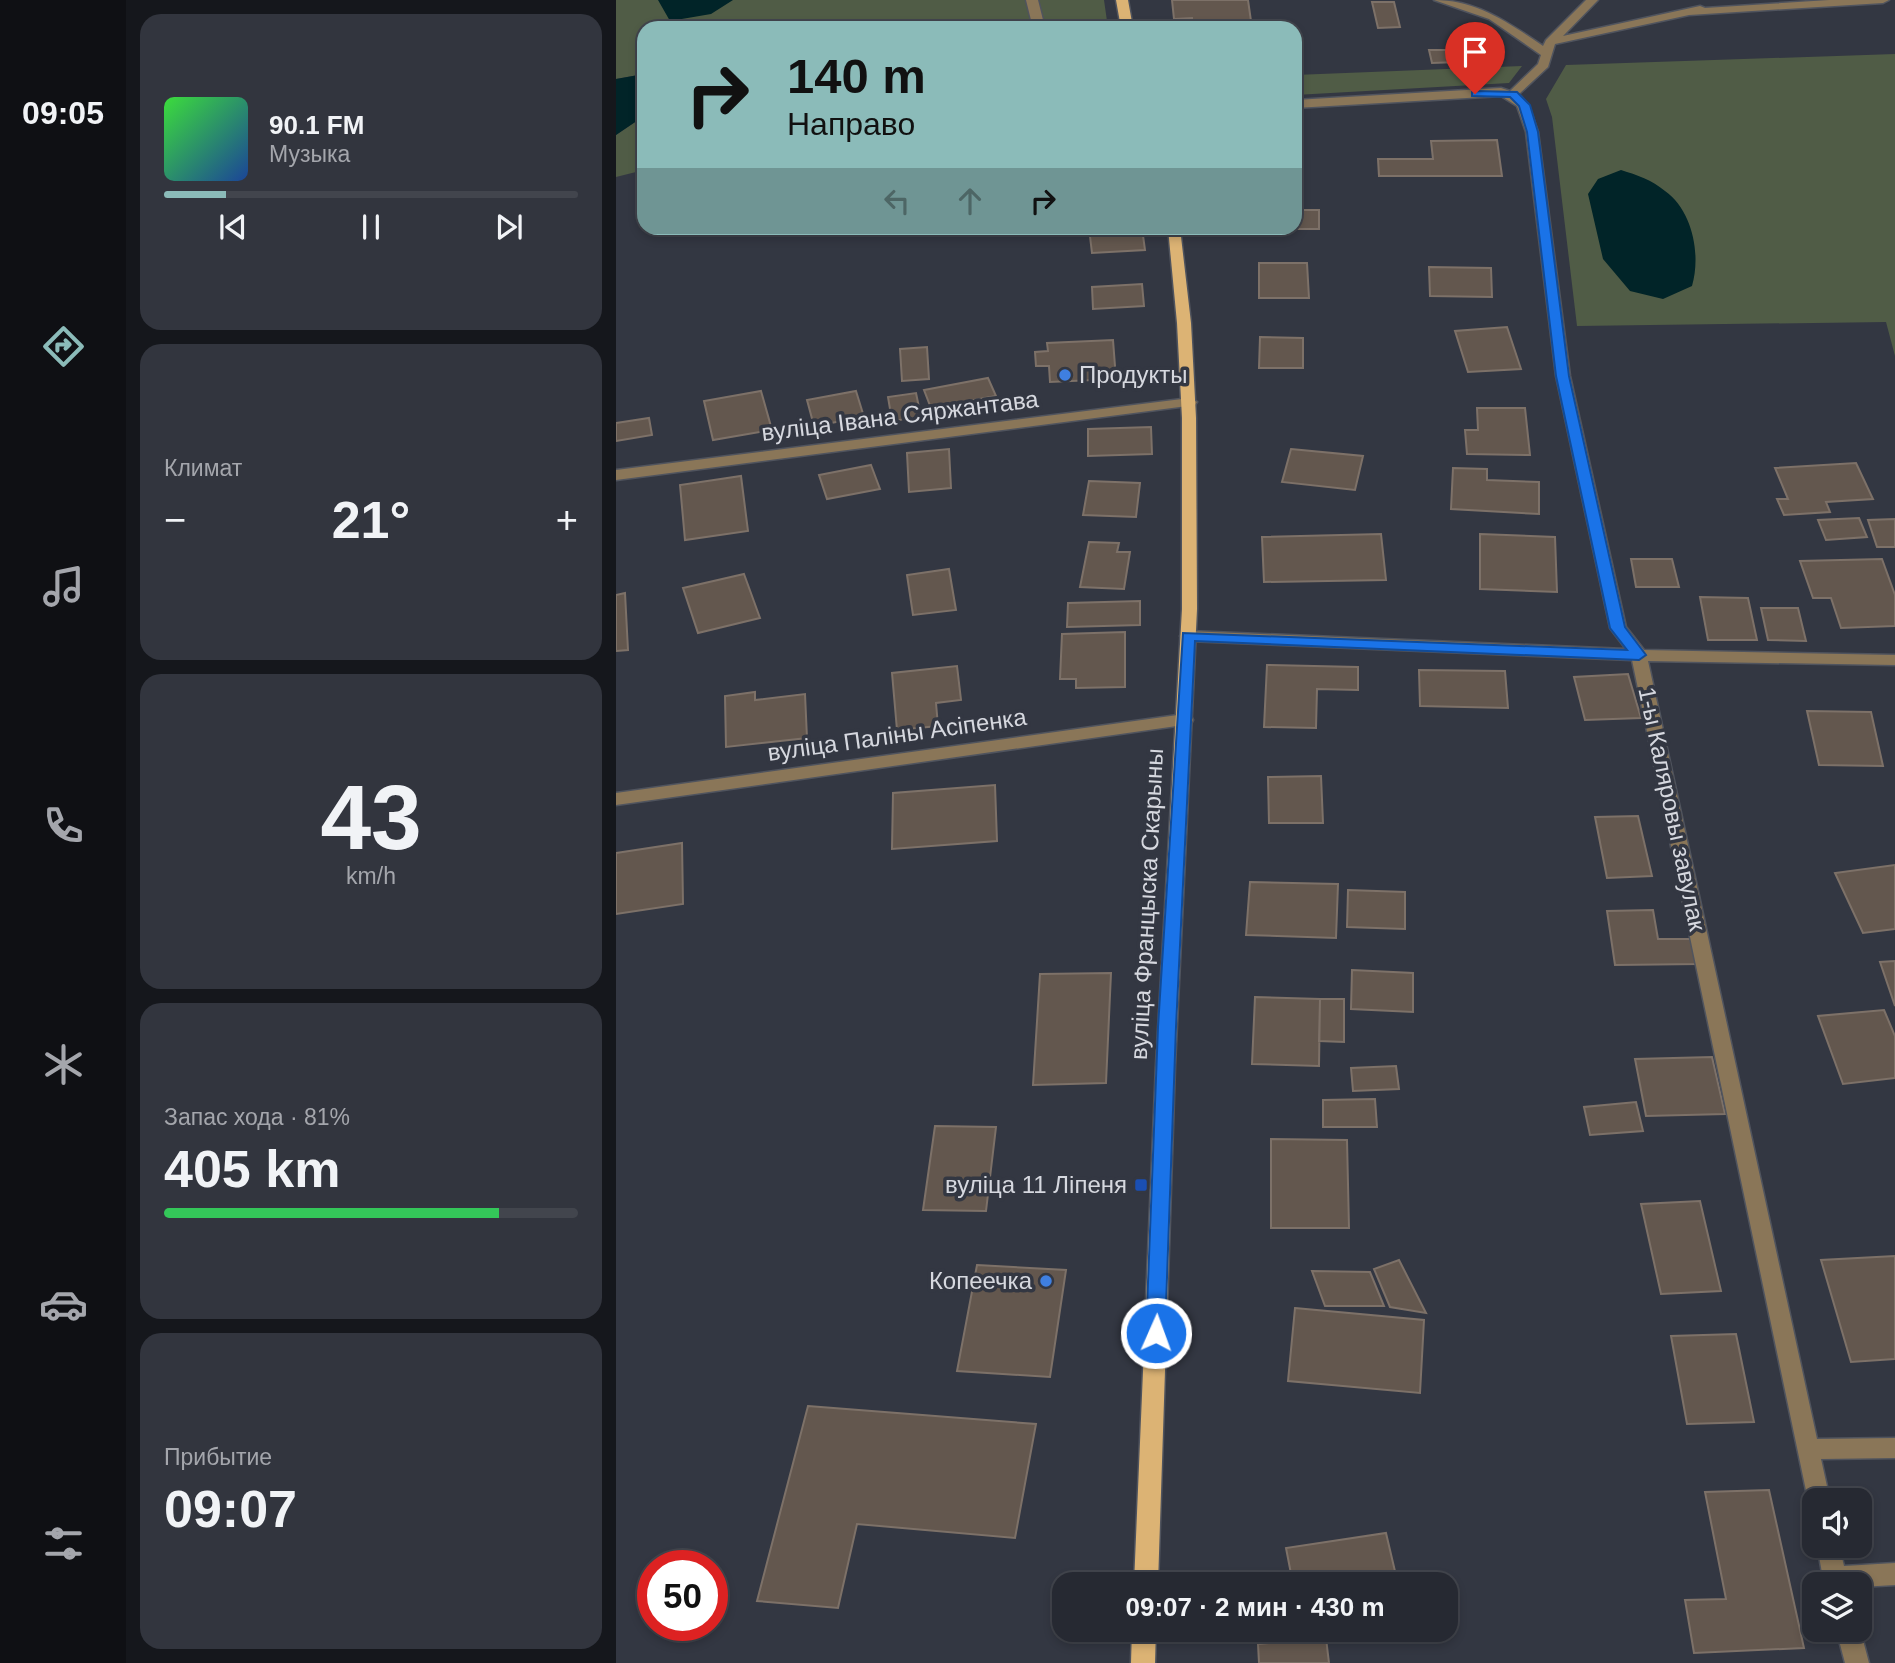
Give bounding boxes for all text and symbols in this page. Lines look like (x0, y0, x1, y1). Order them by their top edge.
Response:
pin (1445, 22, 1505, 94)
icon: arrive (1456, 33, 1494, 71)
icon: right (672, 49, 763, 140)
text: 140 m (787, 49, 926, 103)
text: 09:05 (22, 95, 104, 131)
text: Направо (787, 106, 915, 142)
text: 90.1 FM (269, 110, 364, 140)
text: Музыка (269, 141, 350, 167)
icon: left (878, 182, 916, 220)
icon: ahead (951, 182, 989, 220)
icon: right (1024, 182, 1062, 220)
icon: previous (214, 208, 252, 246)
icon: pause (352, 208, 390, 246)
icon: next (490, 208, 528, 246)
icon: directions (39, 322, 88, 371)
place label: Продукты (1079, 361, 1187, 388)
marker: Продукты (1057, 367, 1073, 383)
street label: вуліца Івана Сяржантава (760, 385, 1041, 446)
text: Климат (164, 455, 242, 481)
text: 21° (332, 491, 410, 549)
text: − (164, 499, 186, 541)
text: + (556, 499, 578, 541)
icon: music (39, 562, 88, 611)
street label: 1-ы Каляровы завулак (1633, 684, 1712, 934)
street label: вуліца Паліны Асіпенка (766, 703, 1029, 766)
street label: вуліца Францыска Скарыны (1125, 748, 1168, 1060)
text: 43 (320, 767, 422, 868)
icon: phone (39, 801, 88, 850)
text: km/h (346, 863, 396, 889)
icon: climate (39, 1040, 88, 1089)
text: Запас хода · 81% (164, 1104, 350, 1130)
text: 405 km (164, 1140, 340, 1198)
place label: вуліца 11 Ліпеня (945, 1171, 1127, 1198)
marker: вуліца 11 Ліпеня (1133, 1177, 1149, 1193)
place label: Копеечка (929, 1267, 1033, 1294)
marker: Копеечка (1038, 1273, 1054, 1289)
icon: car (39, 1280, 88, 1329)
position arrow (1119, 1296, 1193, 1370)
text: Прибытие (164, 1444, 272, 1470)
text: 09:07 (164, 1480, 297, 1538)
map controls (1802, 1488, 1872, 1642)
button: sound (1802, 1488, 1872, 1558)
icon: filters (39, 1519, 88, 1568)
speed limit sign: 50 (637, 1550, 728, 1641)
button: layers (1802, 1572, 1872, 1642)
text: 09:07 · 2 мин · 430 m (1125, 1592, 1385, 1622)

